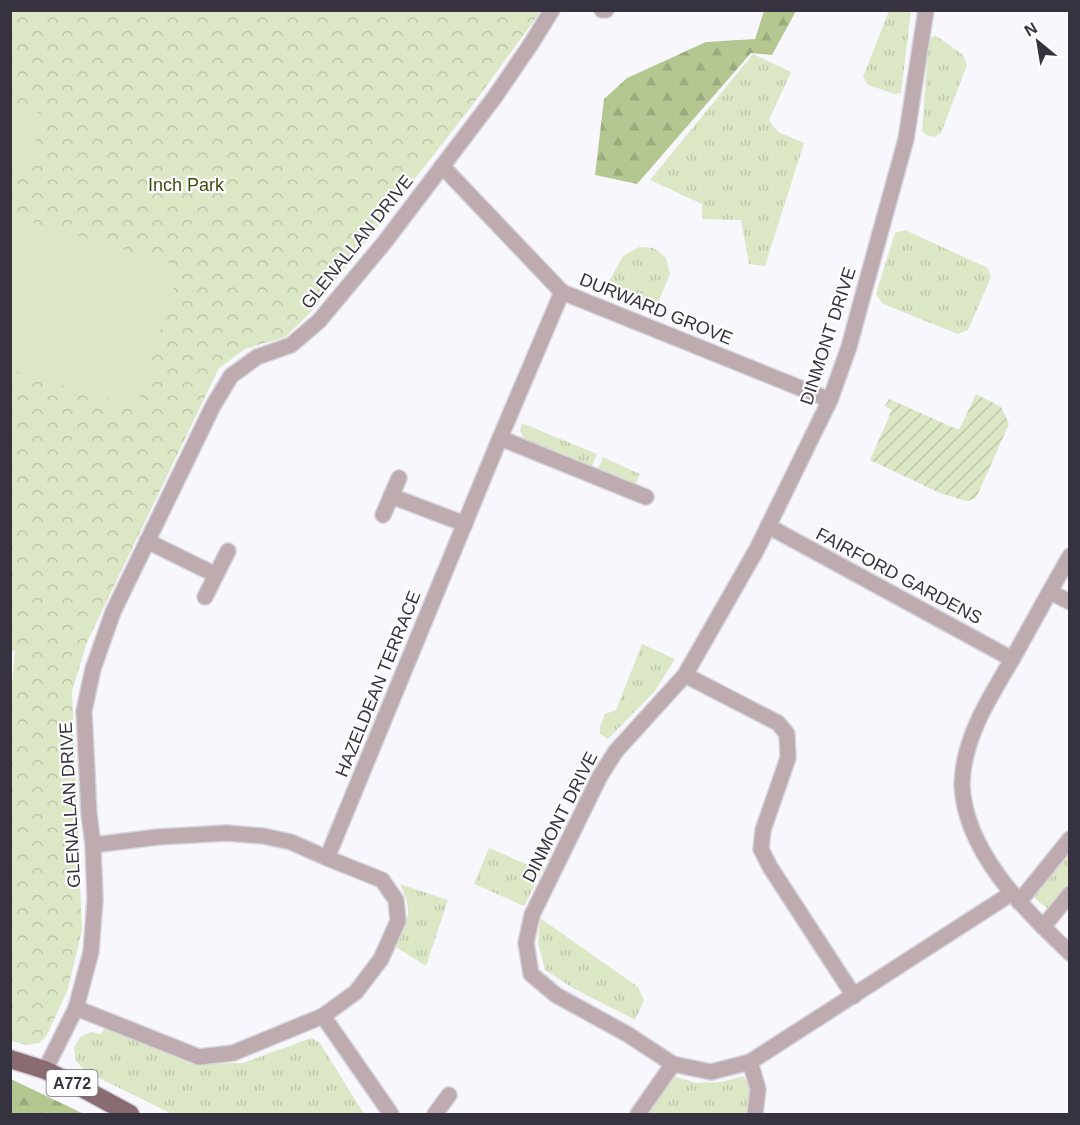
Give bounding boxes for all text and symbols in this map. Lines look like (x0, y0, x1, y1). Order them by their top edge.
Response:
north arrow (1008, 12, 1068, 72)
text: N (1021, 19, 1040, 40)
street label: GLENALLAN DRIVE (297, 171, 417, 313)
park label: Inch Park (148, 175, 225, 195)
street label: DINMONT DRIVE (796, 265, 860, 407)
street label: DURWARD GROVE (577, 269, 735, 349)
street label: FAIRFORD GARDENS (813, 524, 985, 628)
street label: HAZELDEAN TERRACE (332, 588, 424, 780)
street label: GLENALLAN DRIVE (56, 722, 84, 888)
street label: DINMONT DRIVE (518, 748, 602, 886)
road number: A772 (46, 1070, 98, 1096)

